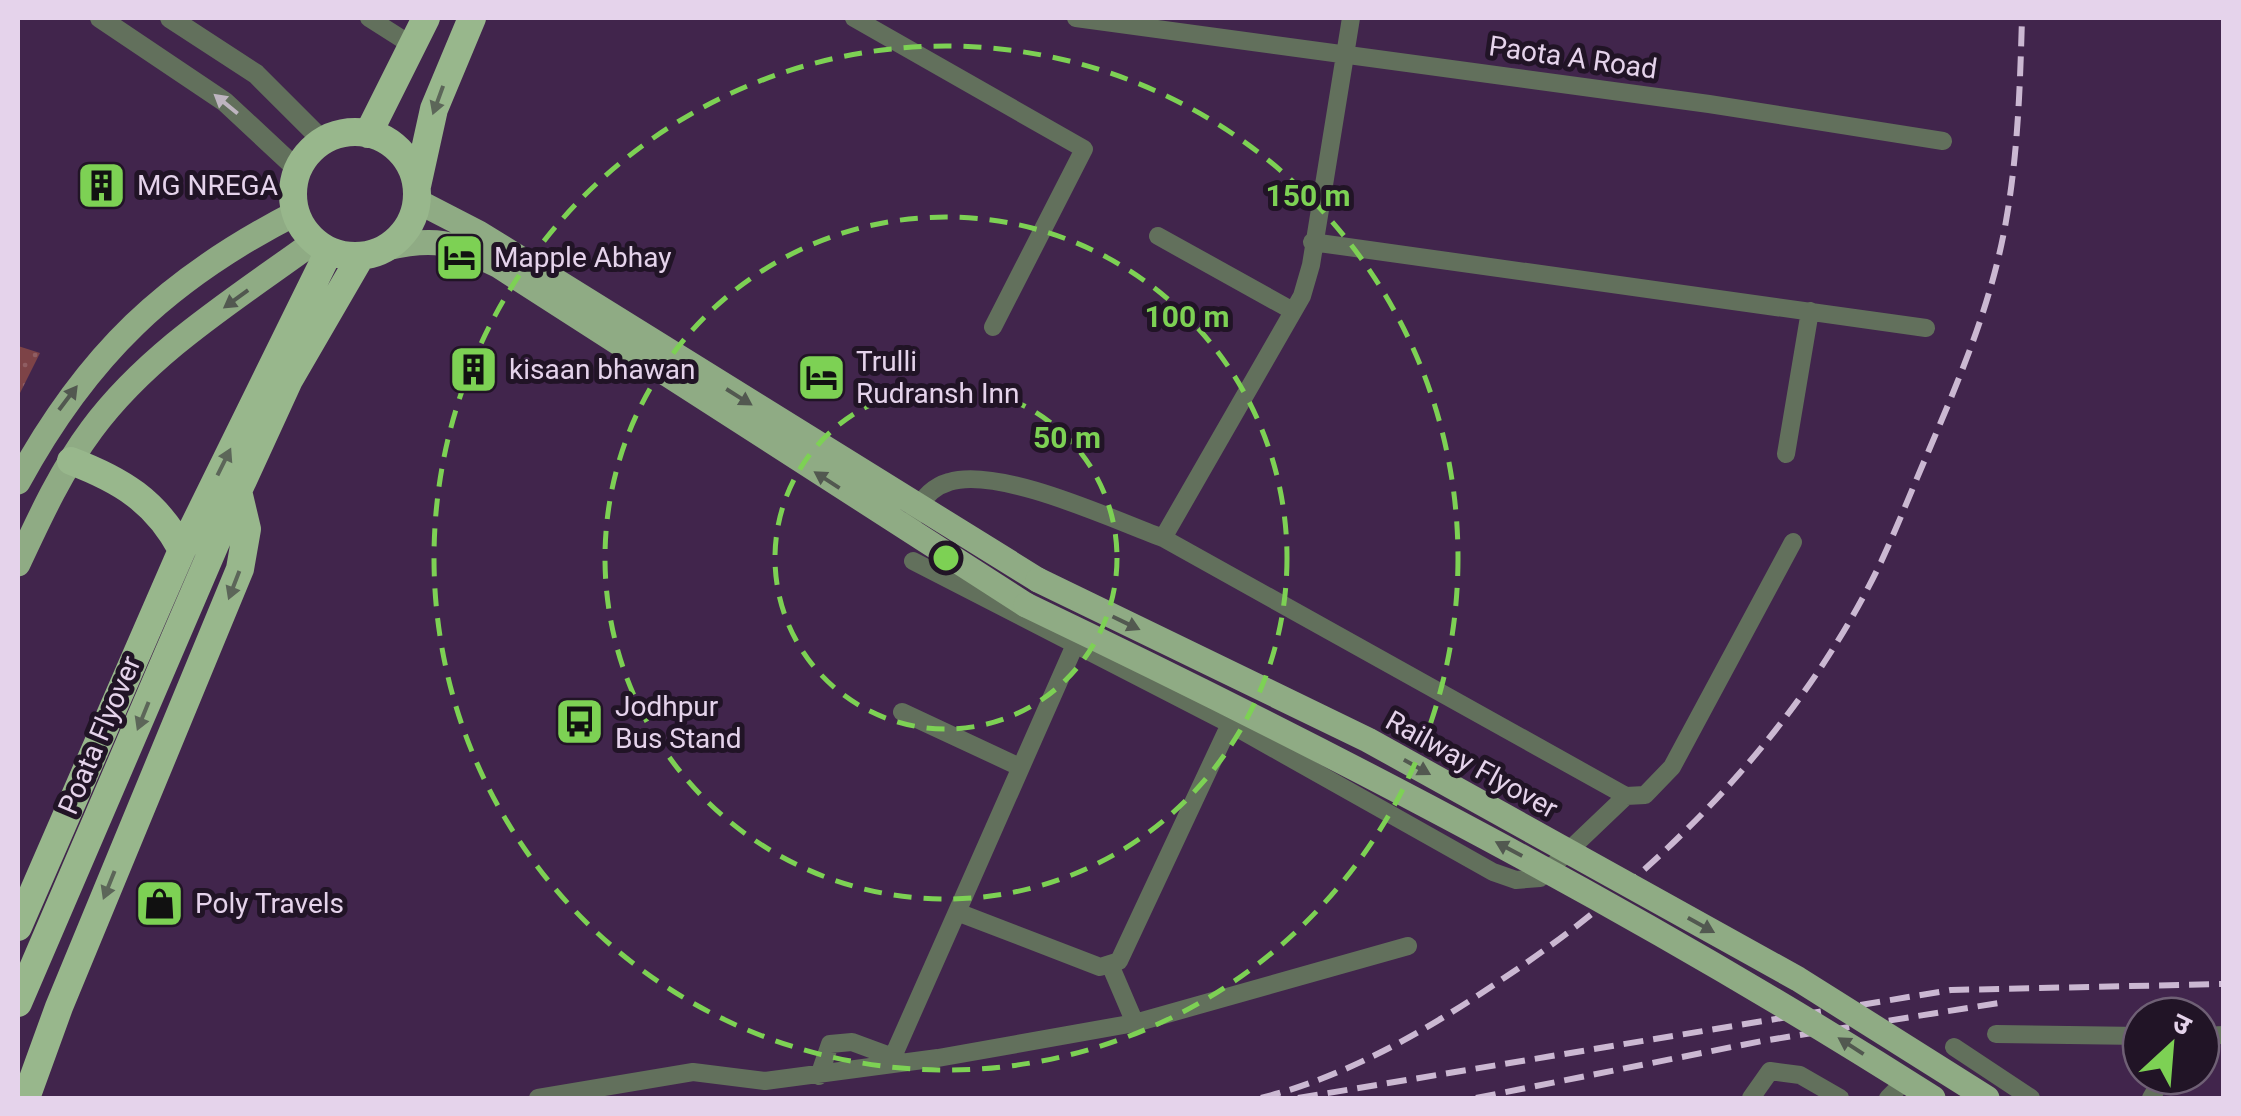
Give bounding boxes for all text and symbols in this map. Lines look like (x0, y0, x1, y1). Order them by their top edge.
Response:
street label: Paota A Road (1487, 29, 1659, 86)
one-way arrow (430, 86, 445, 116)
one-way arrow (214, 94, 239, 115)
building icon: MG NREGA (76, 159, 128, 211)
place label: MG NREGA (137, 169, 278, 202)
text: 150 m (1265, 178, 1351, 213)
hotel icon: Mapple Abhay (433, 231, 485, 283)
place label: Mapple Abhay (494, 241, 671, 274)
one-way arrow (223, 288, 249, 308)
text: 100 m (1144, 299, 1230, 334)
building icon: kisaan bhawan (448, 343, 500, 395)
place label: Trulli Rudransh Inn (856, 345, 1019, 410)
hotel icon: Trulli Rudransh Inn (795, 351, 847, 403)
place label: kisaan bhawan (509, 353, 695, 386)
one-way arrow (57, 386, 78, 411)
one-way arrow (726, 387, 753, 406)
text: 50 m (1033, 420, 1101, 455)
one-way arrow (215, 447, 232, 476)
one-way arrow (813, 472, 840, 490)
centre of rings (928, 540, 964, 576)
one-way arrow (226, 570, 242, 600)
one-way arrow (1112, 614, 1141, 631)
street label: Poata Flyover (51, 651, 148, 819)
place label: Jodhpur Bus Stand (615, 690, 742, 755)
bus stop icon: Jodhpur Bus Stand (554, 696, 606, 748)
one-way arrow (135, 701, 151, 731)
street label: Railway Flyover (1380, 704, 1564, 825)
one-way arrow (1403, 758, 1431, 776)
one-way arrow (1495, 840, 1523, 858)
one-way arrow (101, 870, 117, 900)
shop icon: Poly Travels (134, 877, 186, 929)
place label: Poly Travels (195, 887, 344, 920)
one-way arrow (1687, 916, 1715, 934)
north arrow (2121, 996, 2221, 1096)
text: उ (2167, 1006, 2197, 1043)
one-way arrow (1837, 1038, 1865, 1055)

